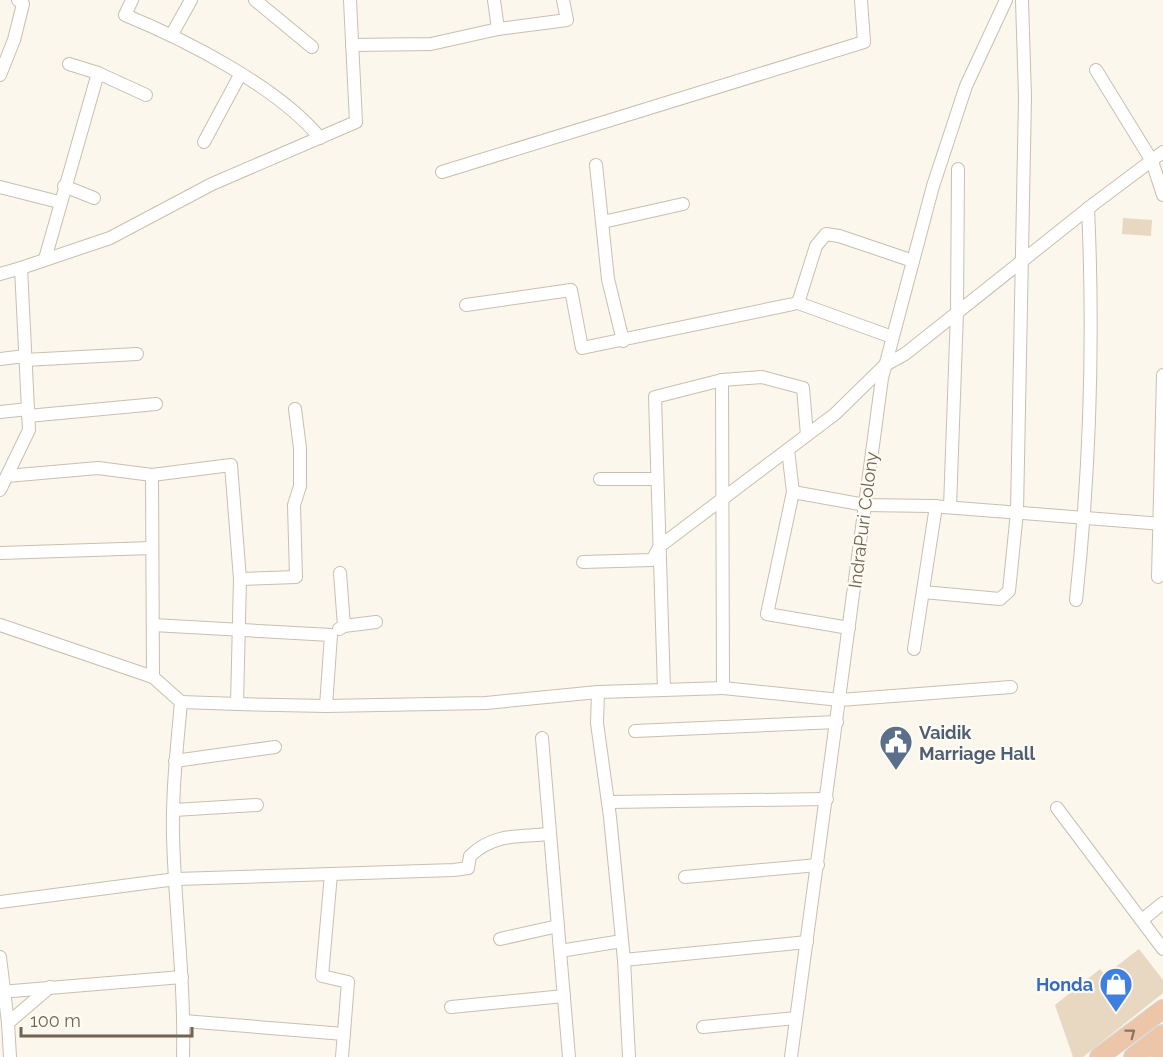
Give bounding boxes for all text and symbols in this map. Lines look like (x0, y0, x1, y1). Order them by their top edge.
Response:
street label: IndraPuri Colony (844, 450, 882, 590)
place label: Vaidik Marriage Hall (919, 722, 1035, 764)
public building icon: Vaidik Marriage Hall (878, 724, 914, 771)
shop icon: Honda (1098, 966, 1134, 1013)
place label: Honda (1036, 974, 1093, 995)
scale bar (21, 1000, 192, 1038)
text: 100 m (30, 1010, 81, 1031)
one-way arrow (1125, 1029, 1136, 1040)

